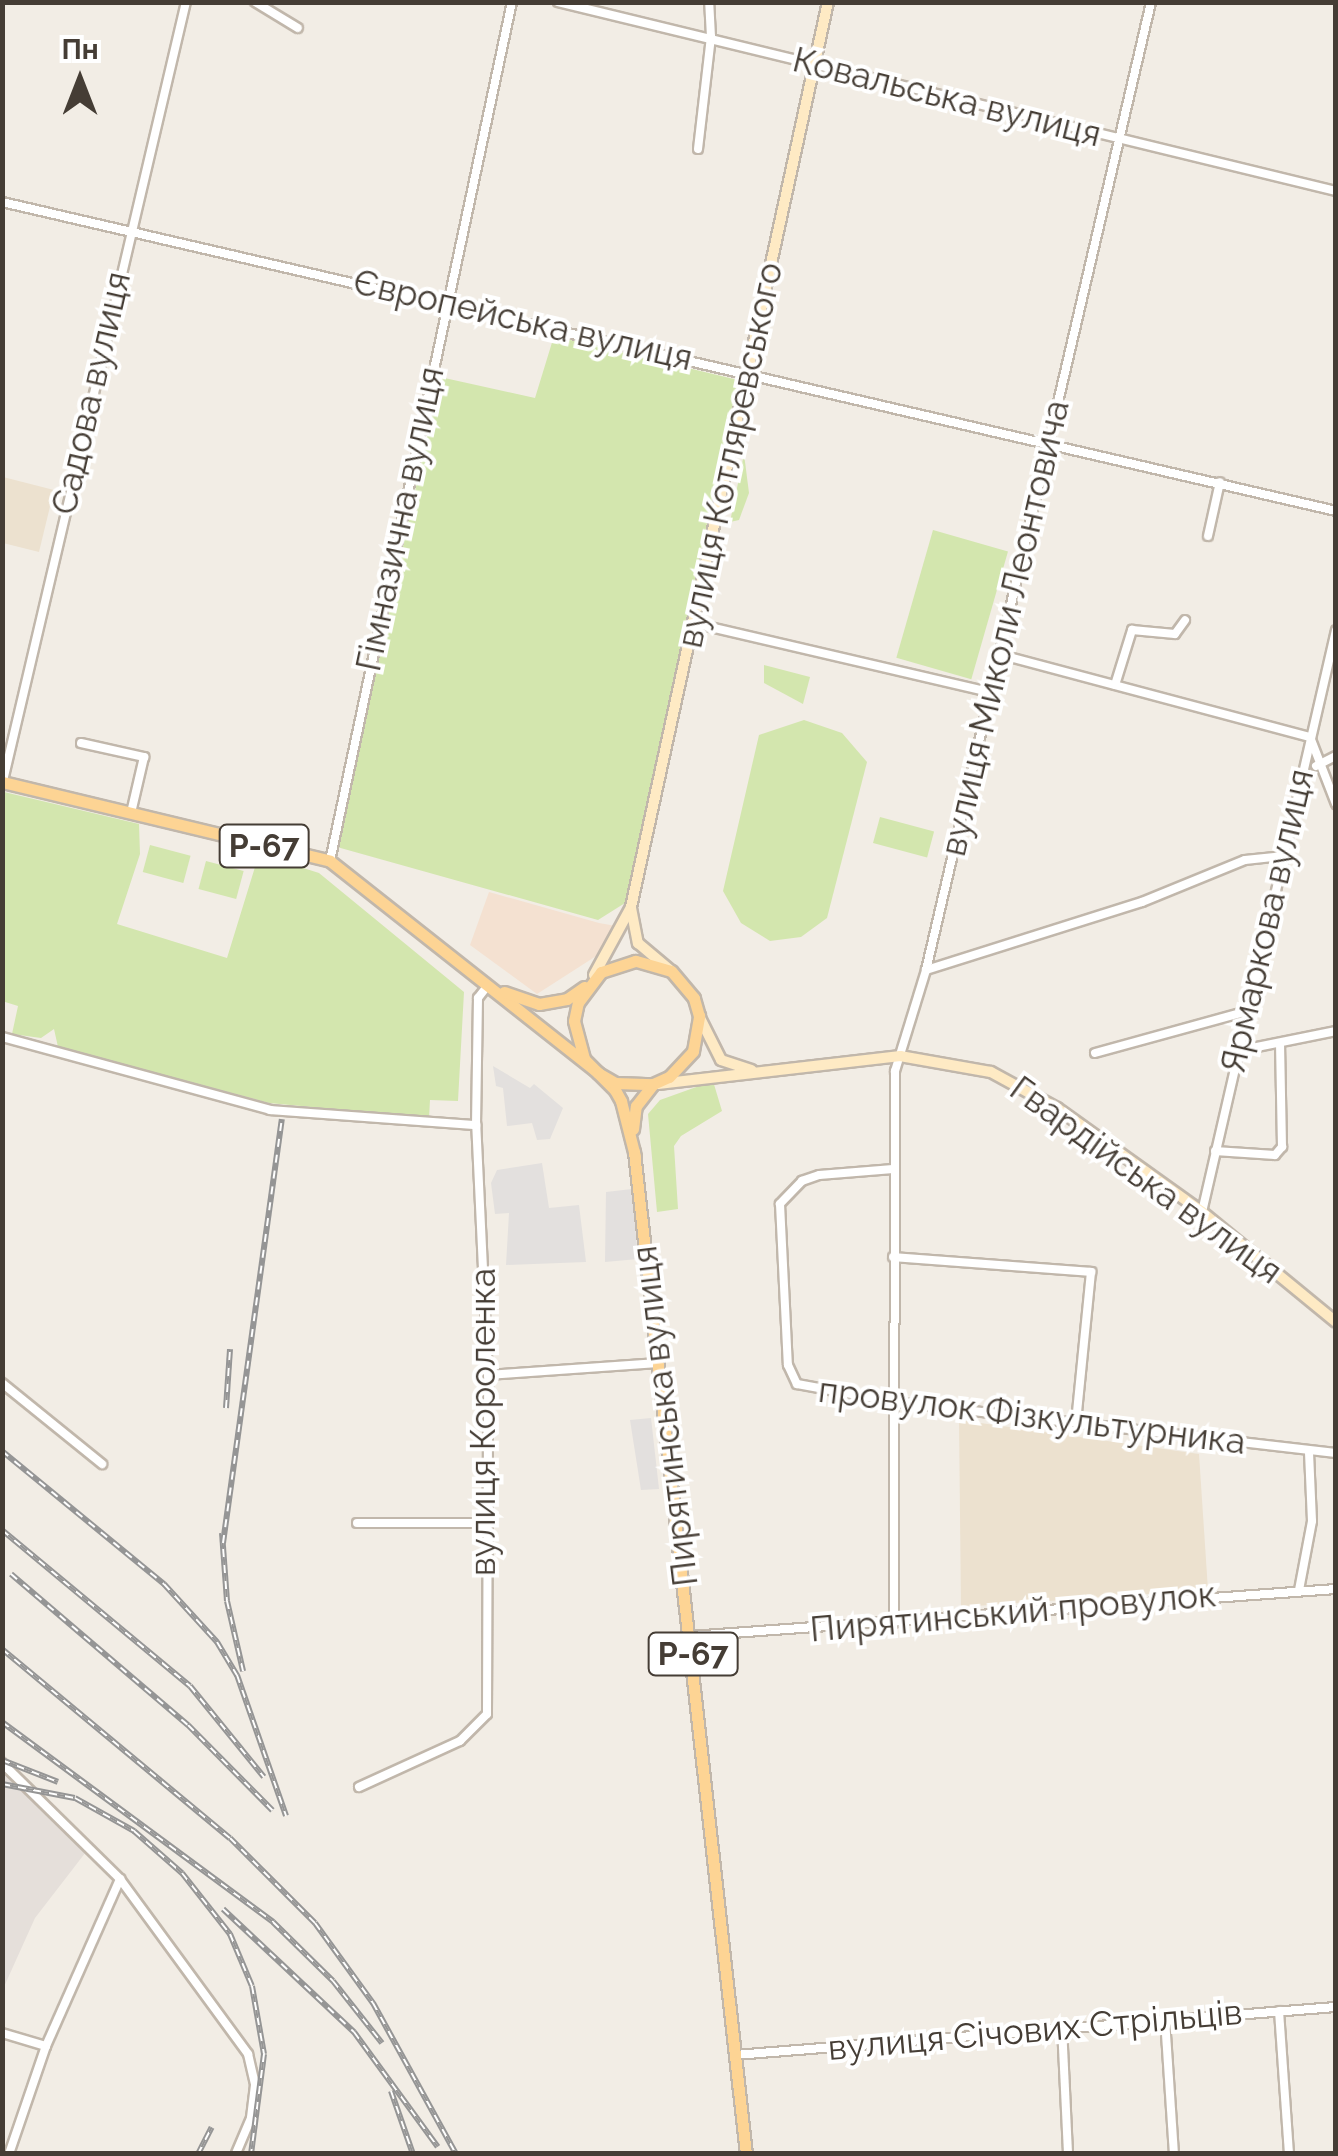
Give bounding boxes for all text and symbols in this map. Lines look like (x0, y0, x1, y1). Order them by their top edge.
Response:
north arrow (30, 30, 130, 130)
text: Пн (61, 33, 99, 66)
street label: Ковальська вулиця (789, 38, 1105, 156)
street label: вулиця Котляревського (669, 259, 791, 651)
street label: Європейська вулиця (349, 261, 697, 379)
street label: Садова вулиця (43, 268, 139, 518)
street label: Гімназична вулиця (347, 363, 453, 675)
street label: вулиця Миколи Леонтовича (932, 396, 1078, 860)
street label: Ярмаркова вулиця (1212, 765, 1322, 1077)
road number: Р-67 (216, 819, 312, 873)
street label: Гвардійська вулиця (1002, 1067, 1290, 1293)
street label: Пирятинська вулиця (623, 1243, 707, 1589)
street label: вулиця Короленка (462, 1268, 504, 1576)
street label: провулок Фізкультурника (816, 1369, 1248, 1463)
street label: Пирятинський провулок (808, 1573, 1218, 1651)
road number: Р-67 (646, 1627, 740, 1681)
street label: вулиця Січових Стрільців (826, 1991, 1244, 2069)

